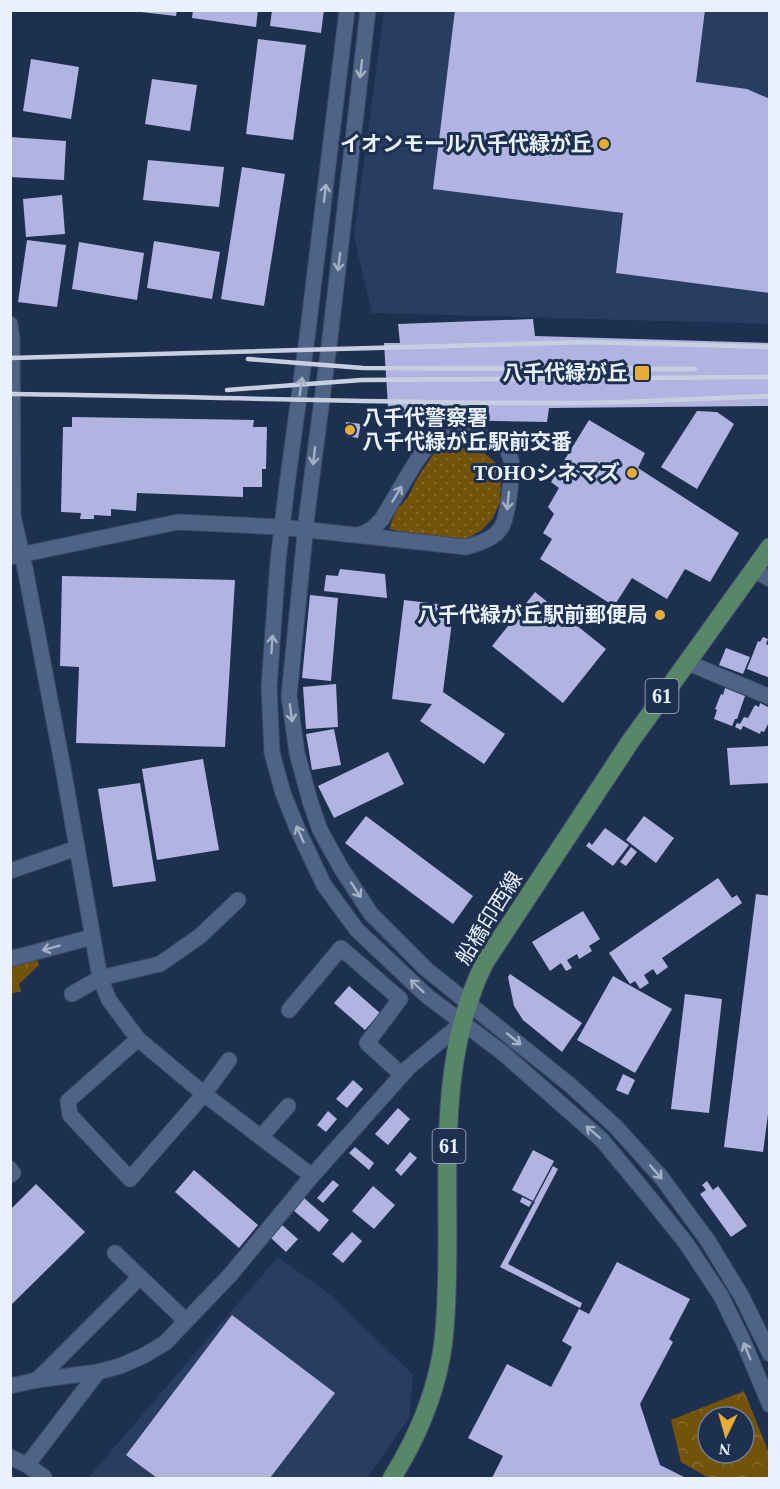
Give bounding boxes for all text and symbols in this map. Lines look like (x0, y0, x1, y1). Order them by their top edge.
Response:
one-way arrow (355, 58, 366, 78)
place label: イオンモール八千代緑が丘 (340, 132, 592, 156)
marker: イオンモール八千代緑が丘 (597, 137, 611, 151)
one-way arrow (320, 183, 331, 203)
one-way arrow (333, 252, 344, 272)
place label: 八千代緑が丘 (502, 361, 628, 385)
marker: 八千代緑が丘 (633, 364, 651, 382)
one-way arrow (295, 377, 306, 397)
place label: 八千代警察署 八千代緑が丘駅前交番 (362, 406, 572, 454)
marker: 八千代警察署 八千代緑が丘駅前交番 (343, 423, 357, 437)
one-way arrow (309, 445, 320, 465)
place label: TOHOシネマズ (473, 461, 620, 485)
marker: TOHOシネマズ (625, 466, 639, 480)
one-way arrow (391, 486, 403, 503)
one-way arrow (502, 490, 513, 510)
place label: 八千代緑が丘駅前郵便局 (417, 603, 648, 627)
marker: 八千代緑が丘駅前郵便局 (653, 608, 667, 622)
one-way arrow (267, 634, 278, 654)
road number: 61 (646, 679, 678, 713)
one-way arrow (286, 703, 297, 723)
one-way arrow (293, 825, 305, 843)
street label: 船橋印西線 (451, 867, 527, 969)
one-way arrow (350, 881, 362, 898)
one-way arrow (42, 942, 61, 954)
one-way arrow (410, 980, 425, 994)
one-way arrow (506, 1032, 522, 1045)
one-way arrow (586, 1125, 601, 1139)
road number: 61 (432, 1129, 466, 1163)
one-way arrow (649, 1164, 663, 1179)
one-way arrow (741, 1342, 752, 1361)
north arrow (696, 1405, 756, 1465)
text: N (718, 1440, 731, 1458)

